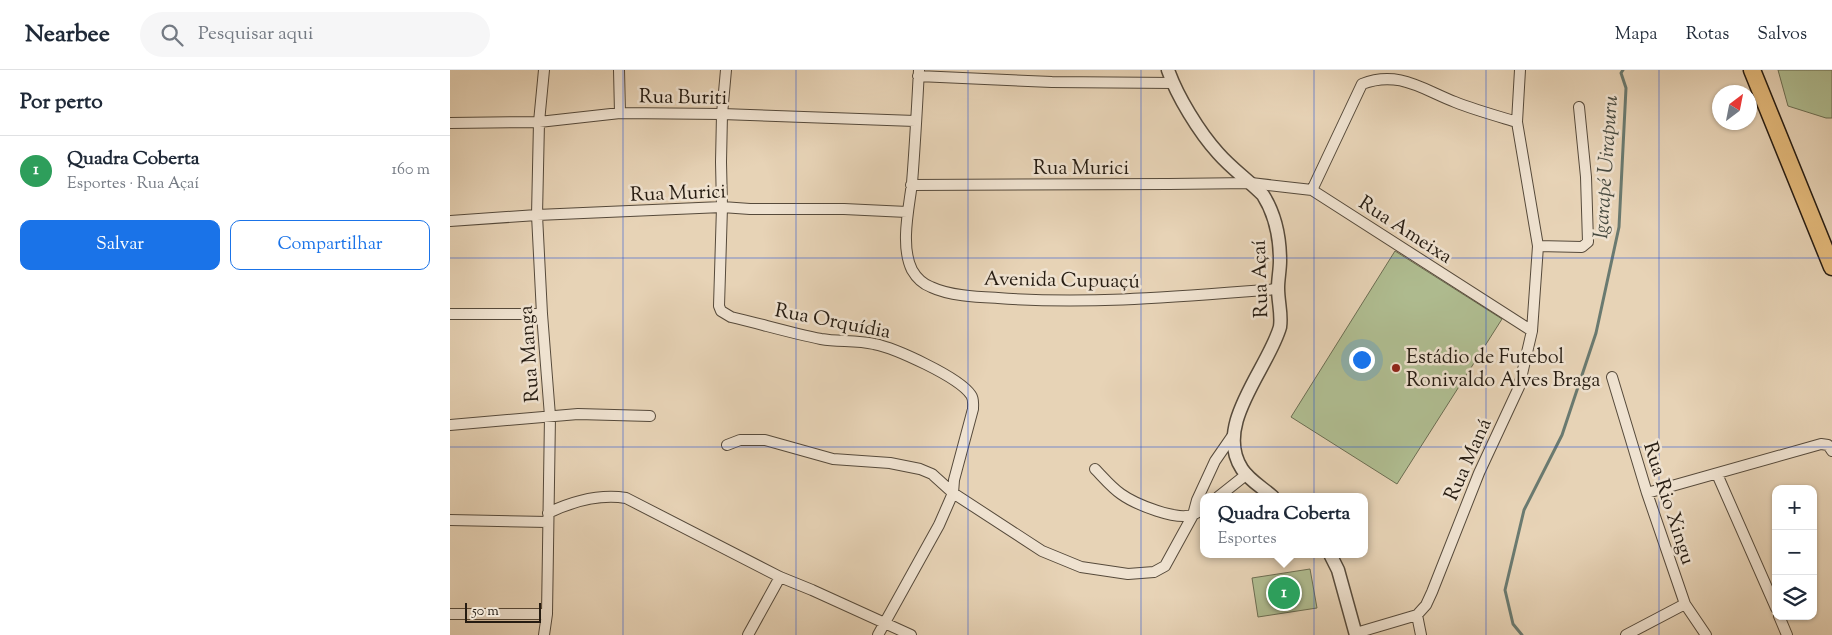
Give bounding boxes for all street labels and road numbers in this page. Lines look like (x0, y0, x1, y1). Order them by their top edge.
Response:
street label: Rua Buriti (638, 83, 728, 114)
street label: Rua Murici (1033, 155, 1129, 184)
street label: Rua Murici (630, 178, 727, 211)
street label: Rua Ameixa (1352, 190, 1457, 272)
street label: Rua Açaí (1246, 239, 1277, 318)
street label: Avenida Cupuaçú (984, 266, 1141, 297)
street label: Rua Orquídia (772, 297, 893, 348)
street label: Rua Manga (513, 304, 548, 403)
street label: Rua Maná (1438, 414, 1500, 506)
street label: Rua Rio Xingu (1634, 439, 1701, 569)

